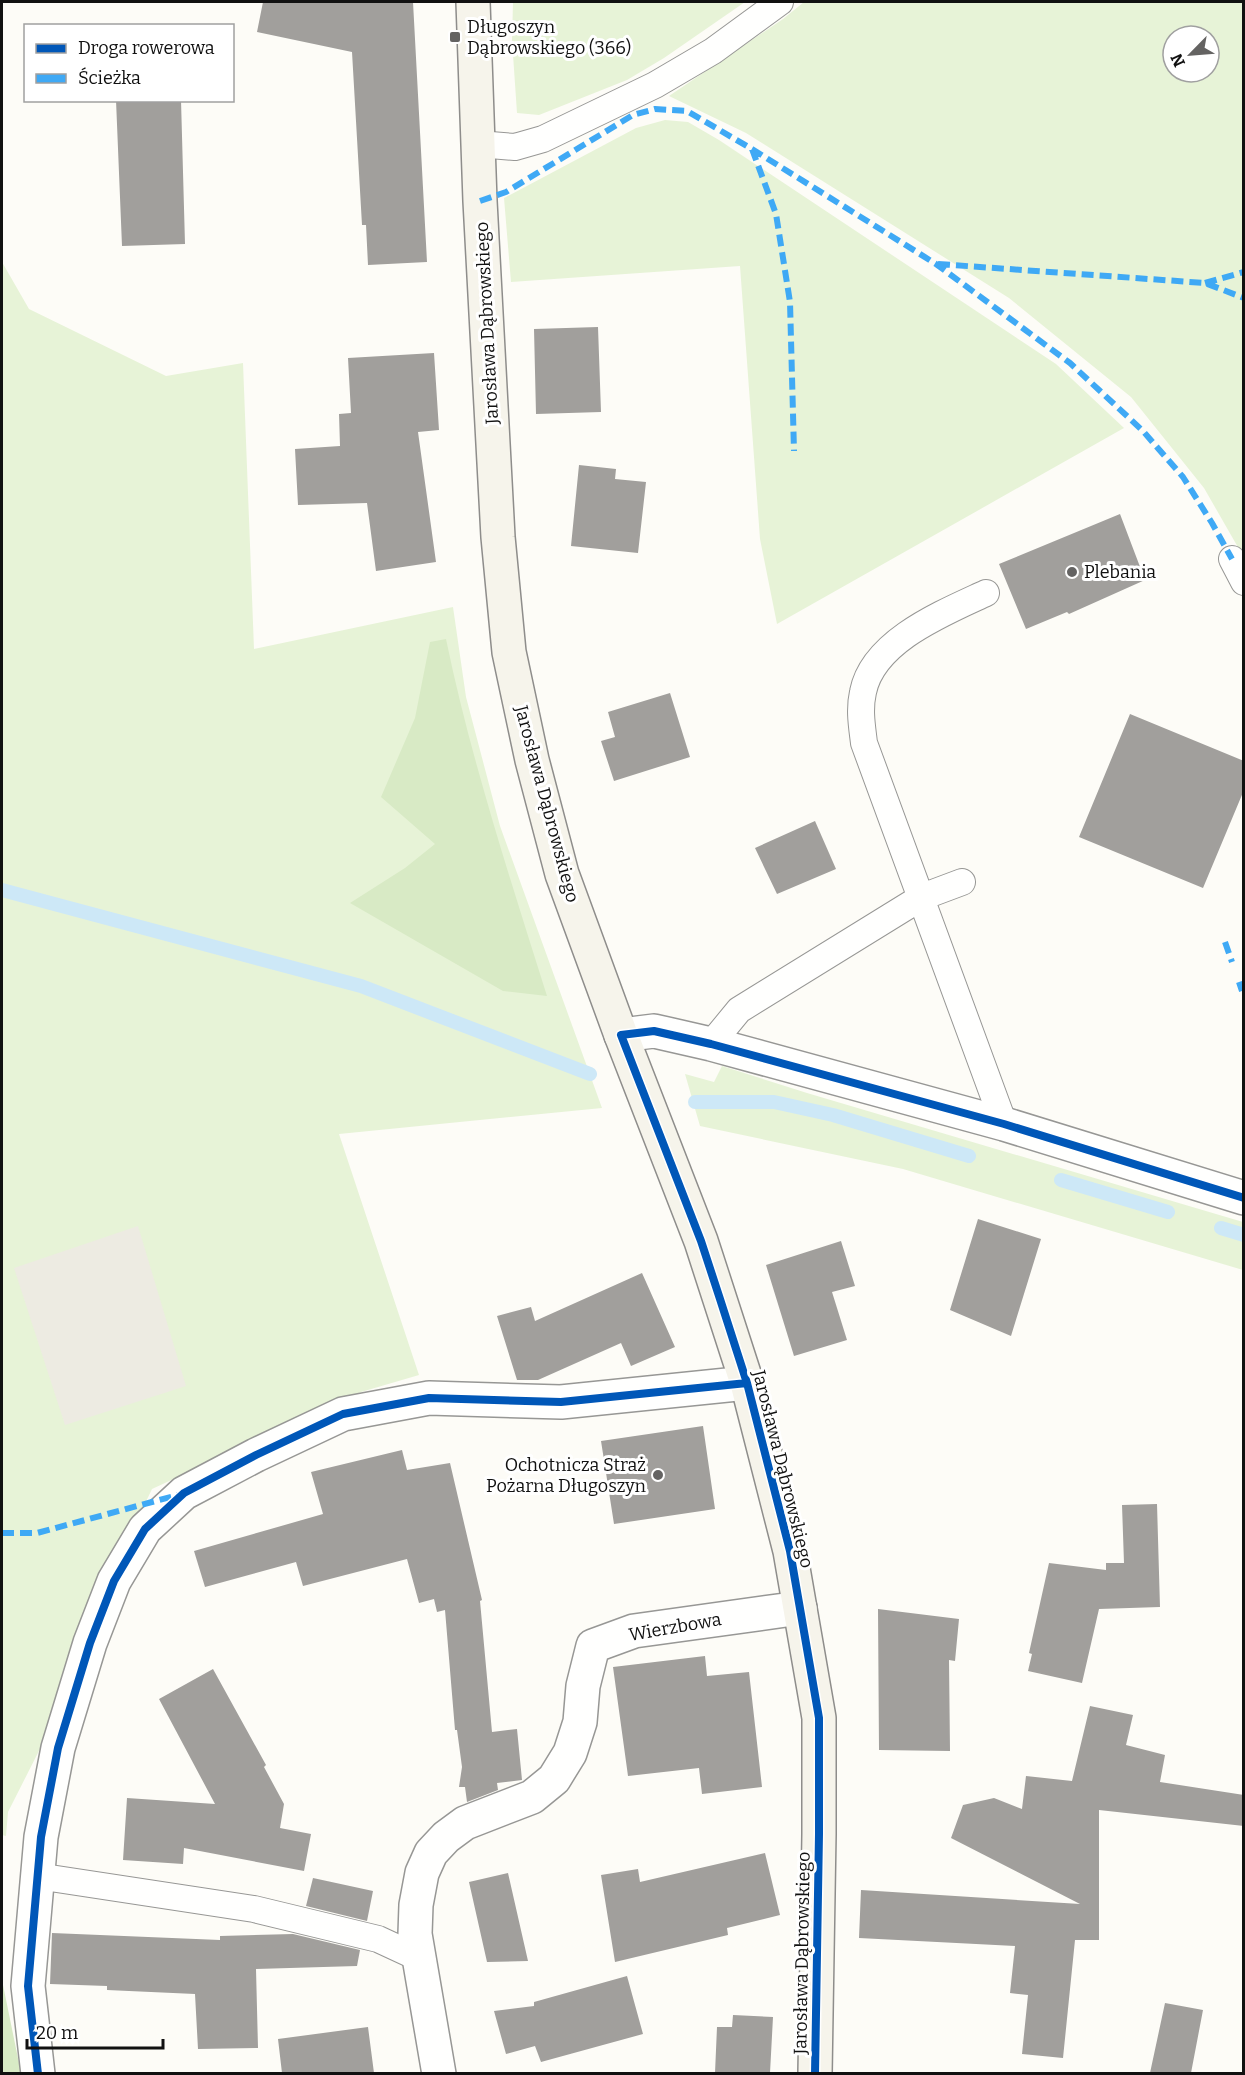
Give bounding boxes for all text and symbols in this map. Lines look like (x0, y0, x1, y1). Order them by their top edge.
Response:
place label: Długoszyn Dąbrowskiego (366) (467, 16, 631, 59)
legend (24, 24, 234, 102)
north arrow (1161, 24, 1221, 84)
marker: Długoszyn Dąbrowskiego (366) (448, 30, 462, 44)
text: Droga rowerowa (78, 37, 215, 59)
text: N (1167, 51, 1189, 70)
text: Ścieżka (78, 67, 141, 89)
street label: Jarosława Dąbrowskiego (471, 221, 503, 426)
place label: Plebania (1084, 561, 1156, 583)
marker: Plebania (1065, 565, 1079, 579)
street label: Jarosława Dąbrowskiego (510, 702, 584, 905)
street label: Jarosława Dąbrowskiego (748, 1367, 818, 1570)
place label: Ochotnicza Straż Pożarna Długoszyn (486, 1454, 647, 1497)
marker: Ochotnicza Straż Pożarna Długoszyn (651, 1468, 665, 1482)
street label: Wierzbowa (627, 1608, 723, 1646)
street label: Jarosława Dąbrowskiego (789, 1851, 815, 2056)
scale bar (27, 2012, 164, 2050)
text: 20 m (36, 2022, 78, 2044)

